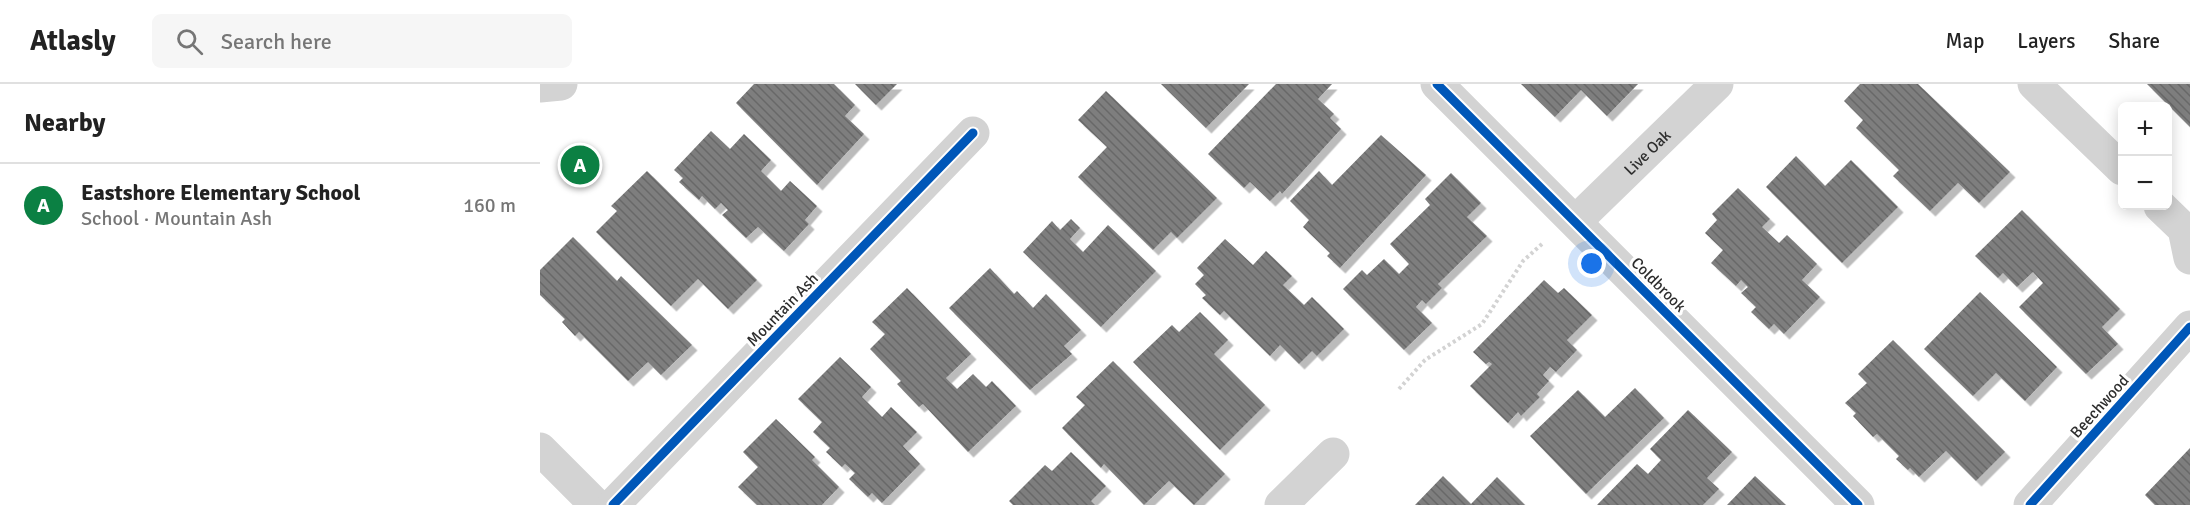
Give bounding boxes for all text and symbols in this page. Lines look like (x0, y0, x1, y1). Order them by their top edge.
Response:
search box (152, 14, 572, 68)
text: Atlasly (30, 24, 116, 58)
icon: search (173, 25, 206, 58)
text: Search here (221, 28, 332, 55)
text: Map (1946, 28, 1984, 54)
text: Layers (2017, 28, 2075, 54)
text: Share (2108, 28, 2160, 54)
map controls (2118, 102, 2172, 210)
button: + (2118, 102, 2172, 156)
text: Nearby (24, 107, 105, 139)
street label: Live Oak (1620, 126, 1675, 180)
pin: A (560, 142, 600, 188)
button: − (2118, 156, 2172, 210)
text: Eastshore Elementary School (81, 179, 360, 206)
text: A (37, 193, 50, 218)
text: 160 m (463, 193, 516, 218)
text: School · Mountain Ash (81, 206, 272, 231)
your location (1577, 249, 1606, 278)
street label: Coldbrook (1627, 253, 1690, 316)
street label: Mountain Ash (743, 269, 823, 351)
street label: Beechwood (2066, 371, 2133, 442)

